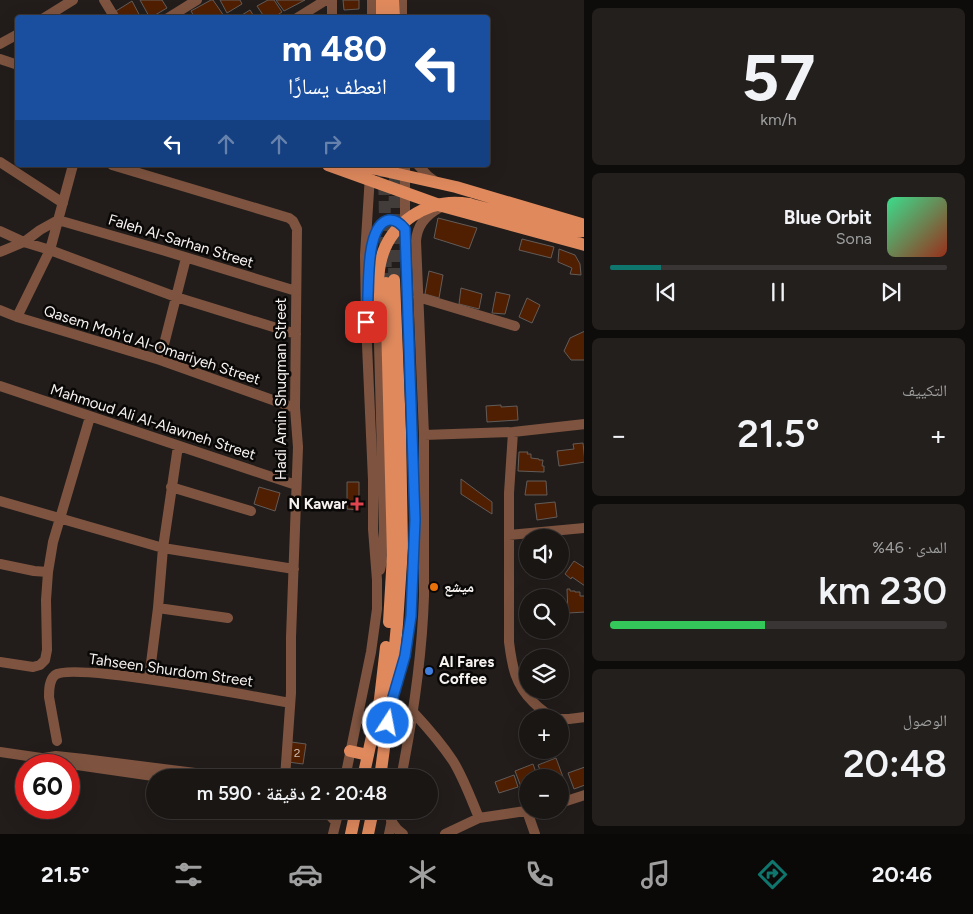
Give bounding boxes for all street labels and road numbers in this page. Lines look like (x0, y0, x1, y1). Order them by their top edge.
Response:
street label: Faleh Al-Sarhan Street (106, 210, 256, 272)
street label: Hadi Amin Shuqman Street (272, 297, 290, 480)
street label: Qasem Moh'd Al-Omariyeh Street (41, 301, 263, 389)
street label: Mahmoud Ali Al-Alawneh Street (48, 380, 258, 464)
street label: Tahseen Shurdom Street (88, 650, 255, 690)

